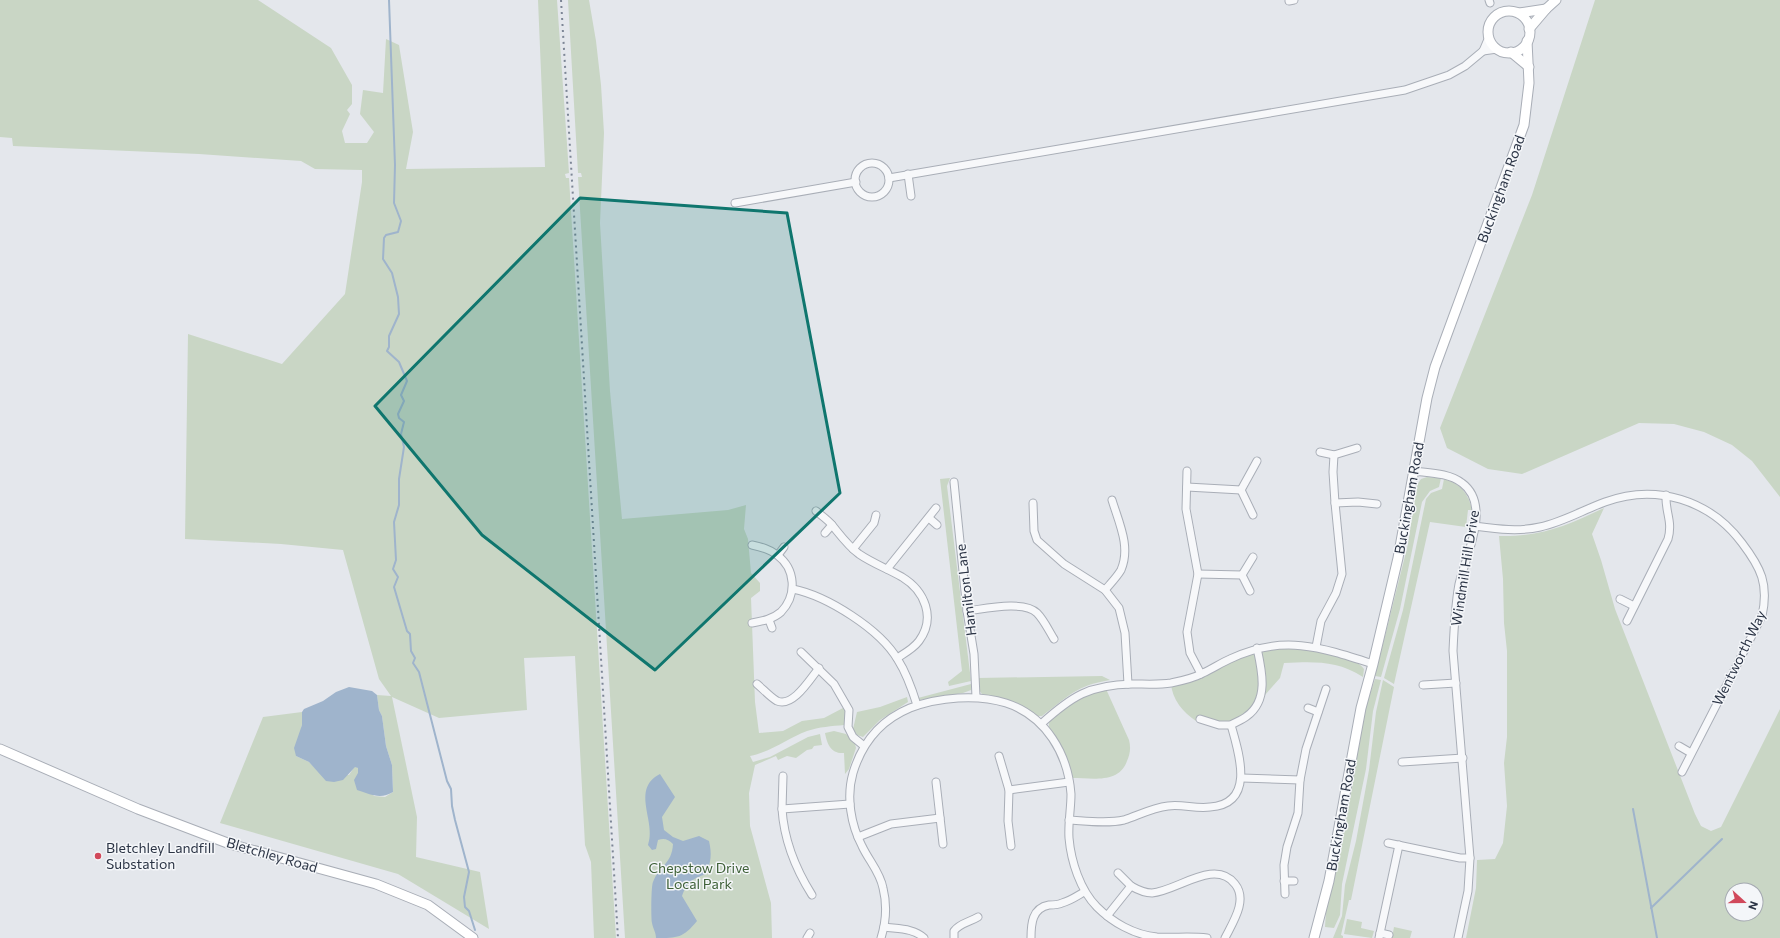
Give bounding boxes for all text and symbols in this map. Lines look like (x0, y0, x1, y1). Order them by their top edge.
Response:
street label: Buckingham Road (1473, 133, 1528, 245)
street label: Buckingham Road (1390, 441, 1427, 555)
street label: Windmill Hill Drive (1447, 509, 1482, 627)
street label: Hamilton Lane (951, 543, 980, 637)
street label: Wentworth Way (1708, 607, 1769, 708)
street label: Buckingham Road (1322, 758, 1359, 872)
street label: Bletchley Road (225, 833, 320, 876)
place label: Bletchley Landfill Substation (106, 839, 215, 872)
marker: Bletchley Landfill Substation (93, 851, 103, 861)
park label: Chepstow Drive Local Park (649, 859, 749, 892)
north arrow (1724, 882, 1764, 922)
text: N (1746, 900, 1761, 912)

